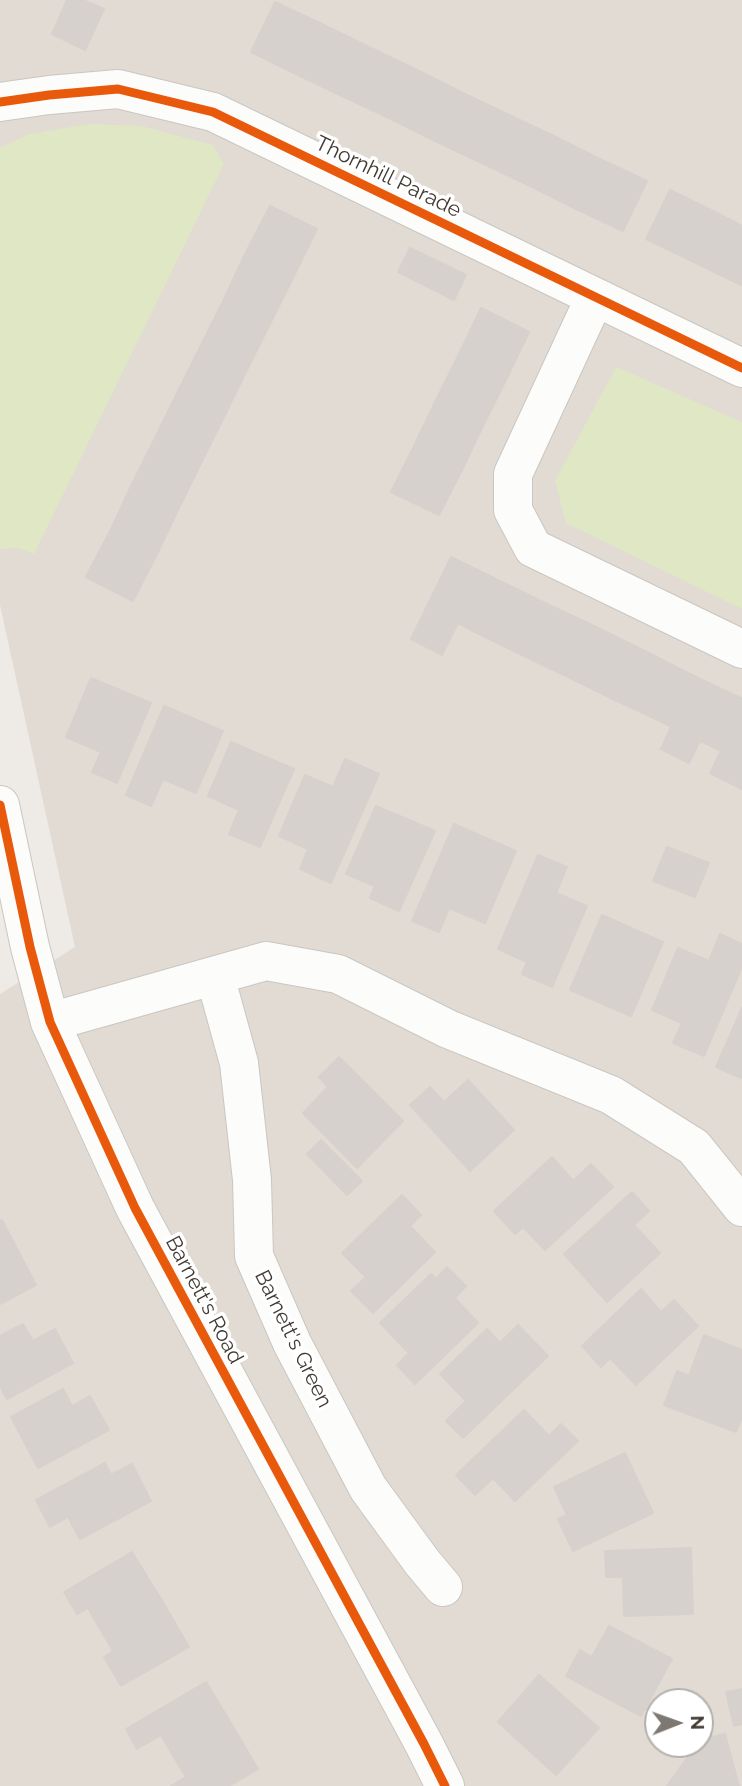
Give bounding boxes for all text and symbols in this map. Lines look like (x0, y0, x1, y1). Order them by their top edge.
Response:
street label: Thornhill Parade (311, 131, 465, 223)
street label: Barnett's Road (160, 1232, 248, 1368)
street label: Barnett's Green (249, 1266, 337, 1412)
north arrow (644, 1688, 714, 1758)
text: N (687, 1715, 709, 1730)

